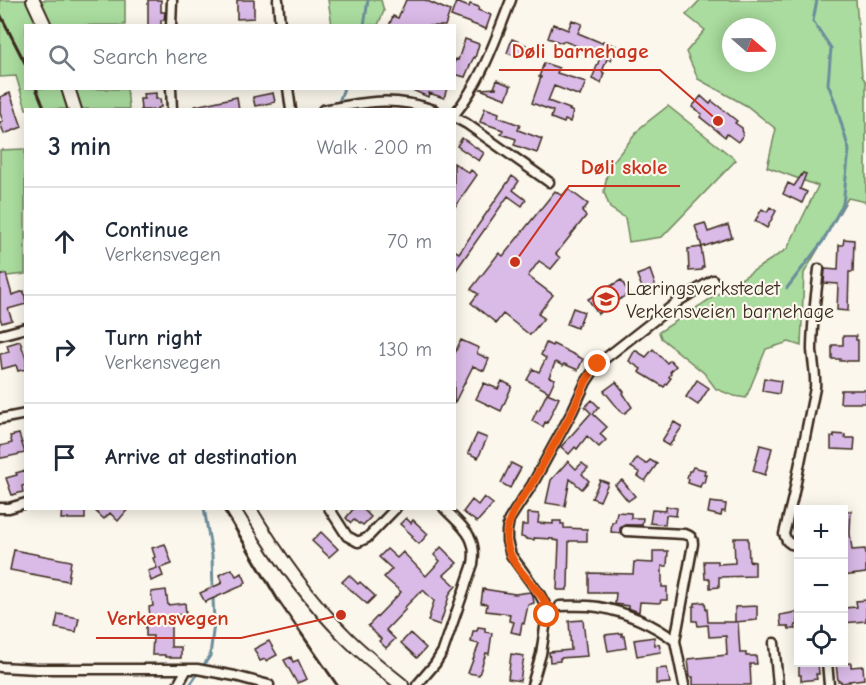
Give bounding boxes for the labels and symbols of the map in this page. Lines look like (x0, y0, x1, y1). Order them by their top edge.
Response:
north arrow (722, 18, 776, 72)
callout: Døli barnehage (499, 31, 660, 70)
text: Døli barnehage (512, 39, 648, 63)
callout: Døli skole (569, 147, 680, 186)
text: Døli skole (581, 155, 667, 179)
place label: Læringsverkstedet Verkensveien barnehage (626, 277, 834, 323)
school or university icon: Læringsverkstedet Verkensveien barnehage (591, 284, 621, 314)
route end (584, 350, 610, 376)
callout: Verkensvegen (96, 599, 241, 638)
route start (533, 601, 559, 627)
text: Verkensvegen (107, 606, 229, 630)

